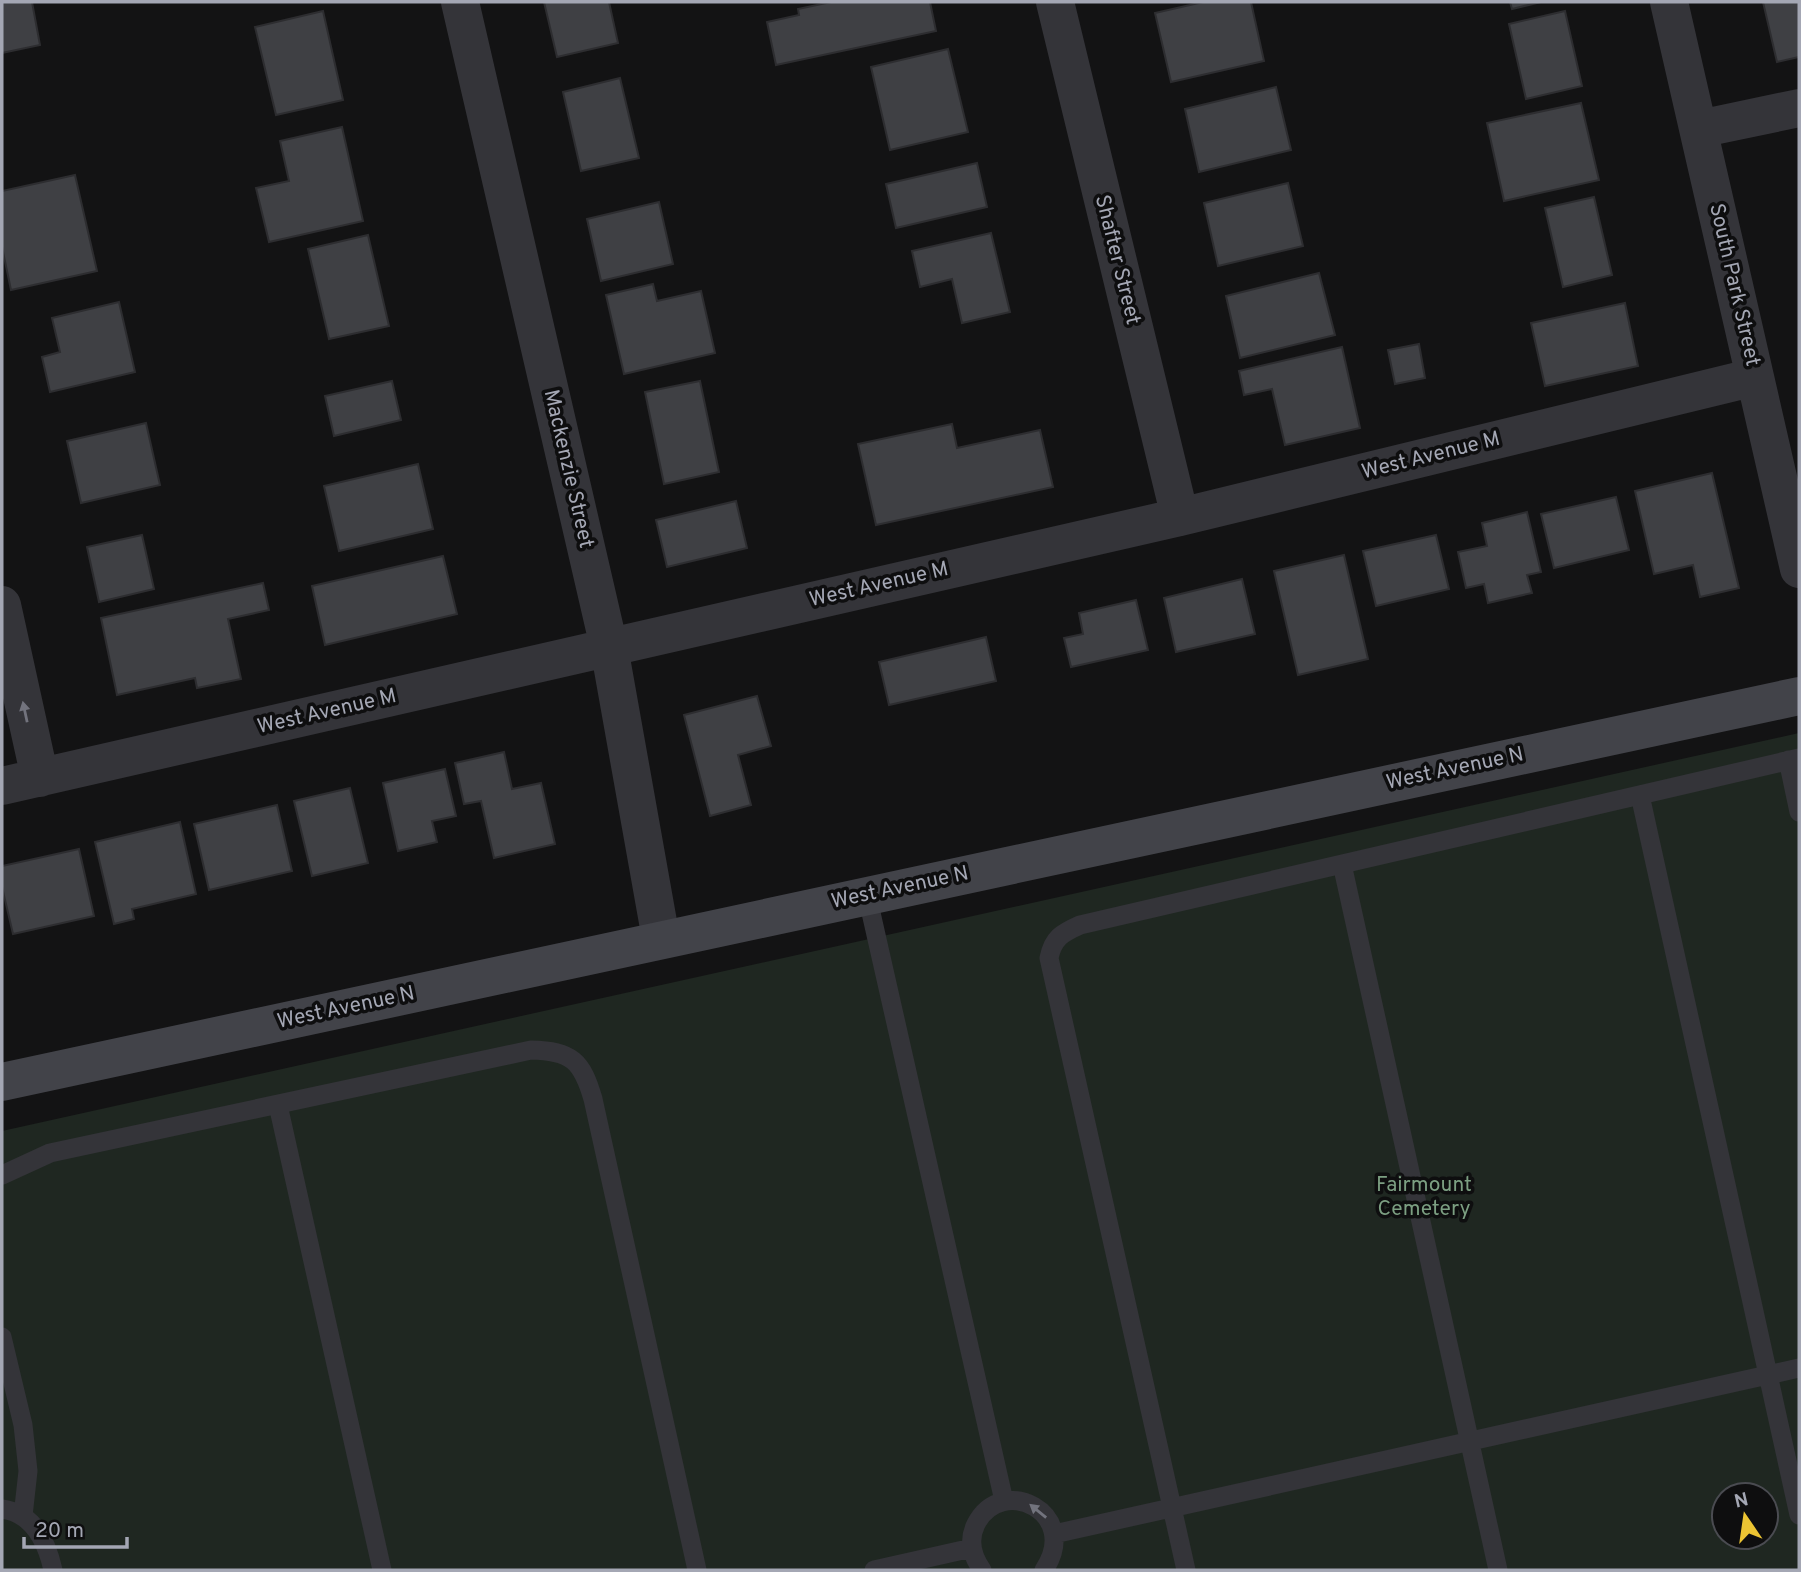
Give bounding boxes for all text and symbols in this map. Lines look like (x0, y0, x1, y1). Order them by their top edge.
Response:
street label: Shafter Street (1088, 192, 1146, 328)
street label: South Park Street (1702, 201, 1766, 369)
street label: Mackenzie Street (537, 387, 599, 551)
street label: West Avenue M (1359, 426, 1503, 486)
street label: West Avenue M (807, 556, 951, 614)
street label: West Avenue M (255, 683, 399, 741)
one-way arrow (19, 701, 30, 723)
street label: West Avenue N (1384, 741, 1526, 797)
street label: West Avenue N (829, 860, 971, 916)
street label: West Avenue N (275, 980, 417, 1036)
park label: Fairmount Cemetery (1376, 1172, 1472, 1223)
north arrow (1710, 1481, 1780, 1551)
text: N (1732, 1488, 1751, 1515)
one-way arrow (1030, 1504, 1047, 1519)
scale bar (24, 1506, 128, 1550)
text: 20 m (35, 1518, 84, 1545)

